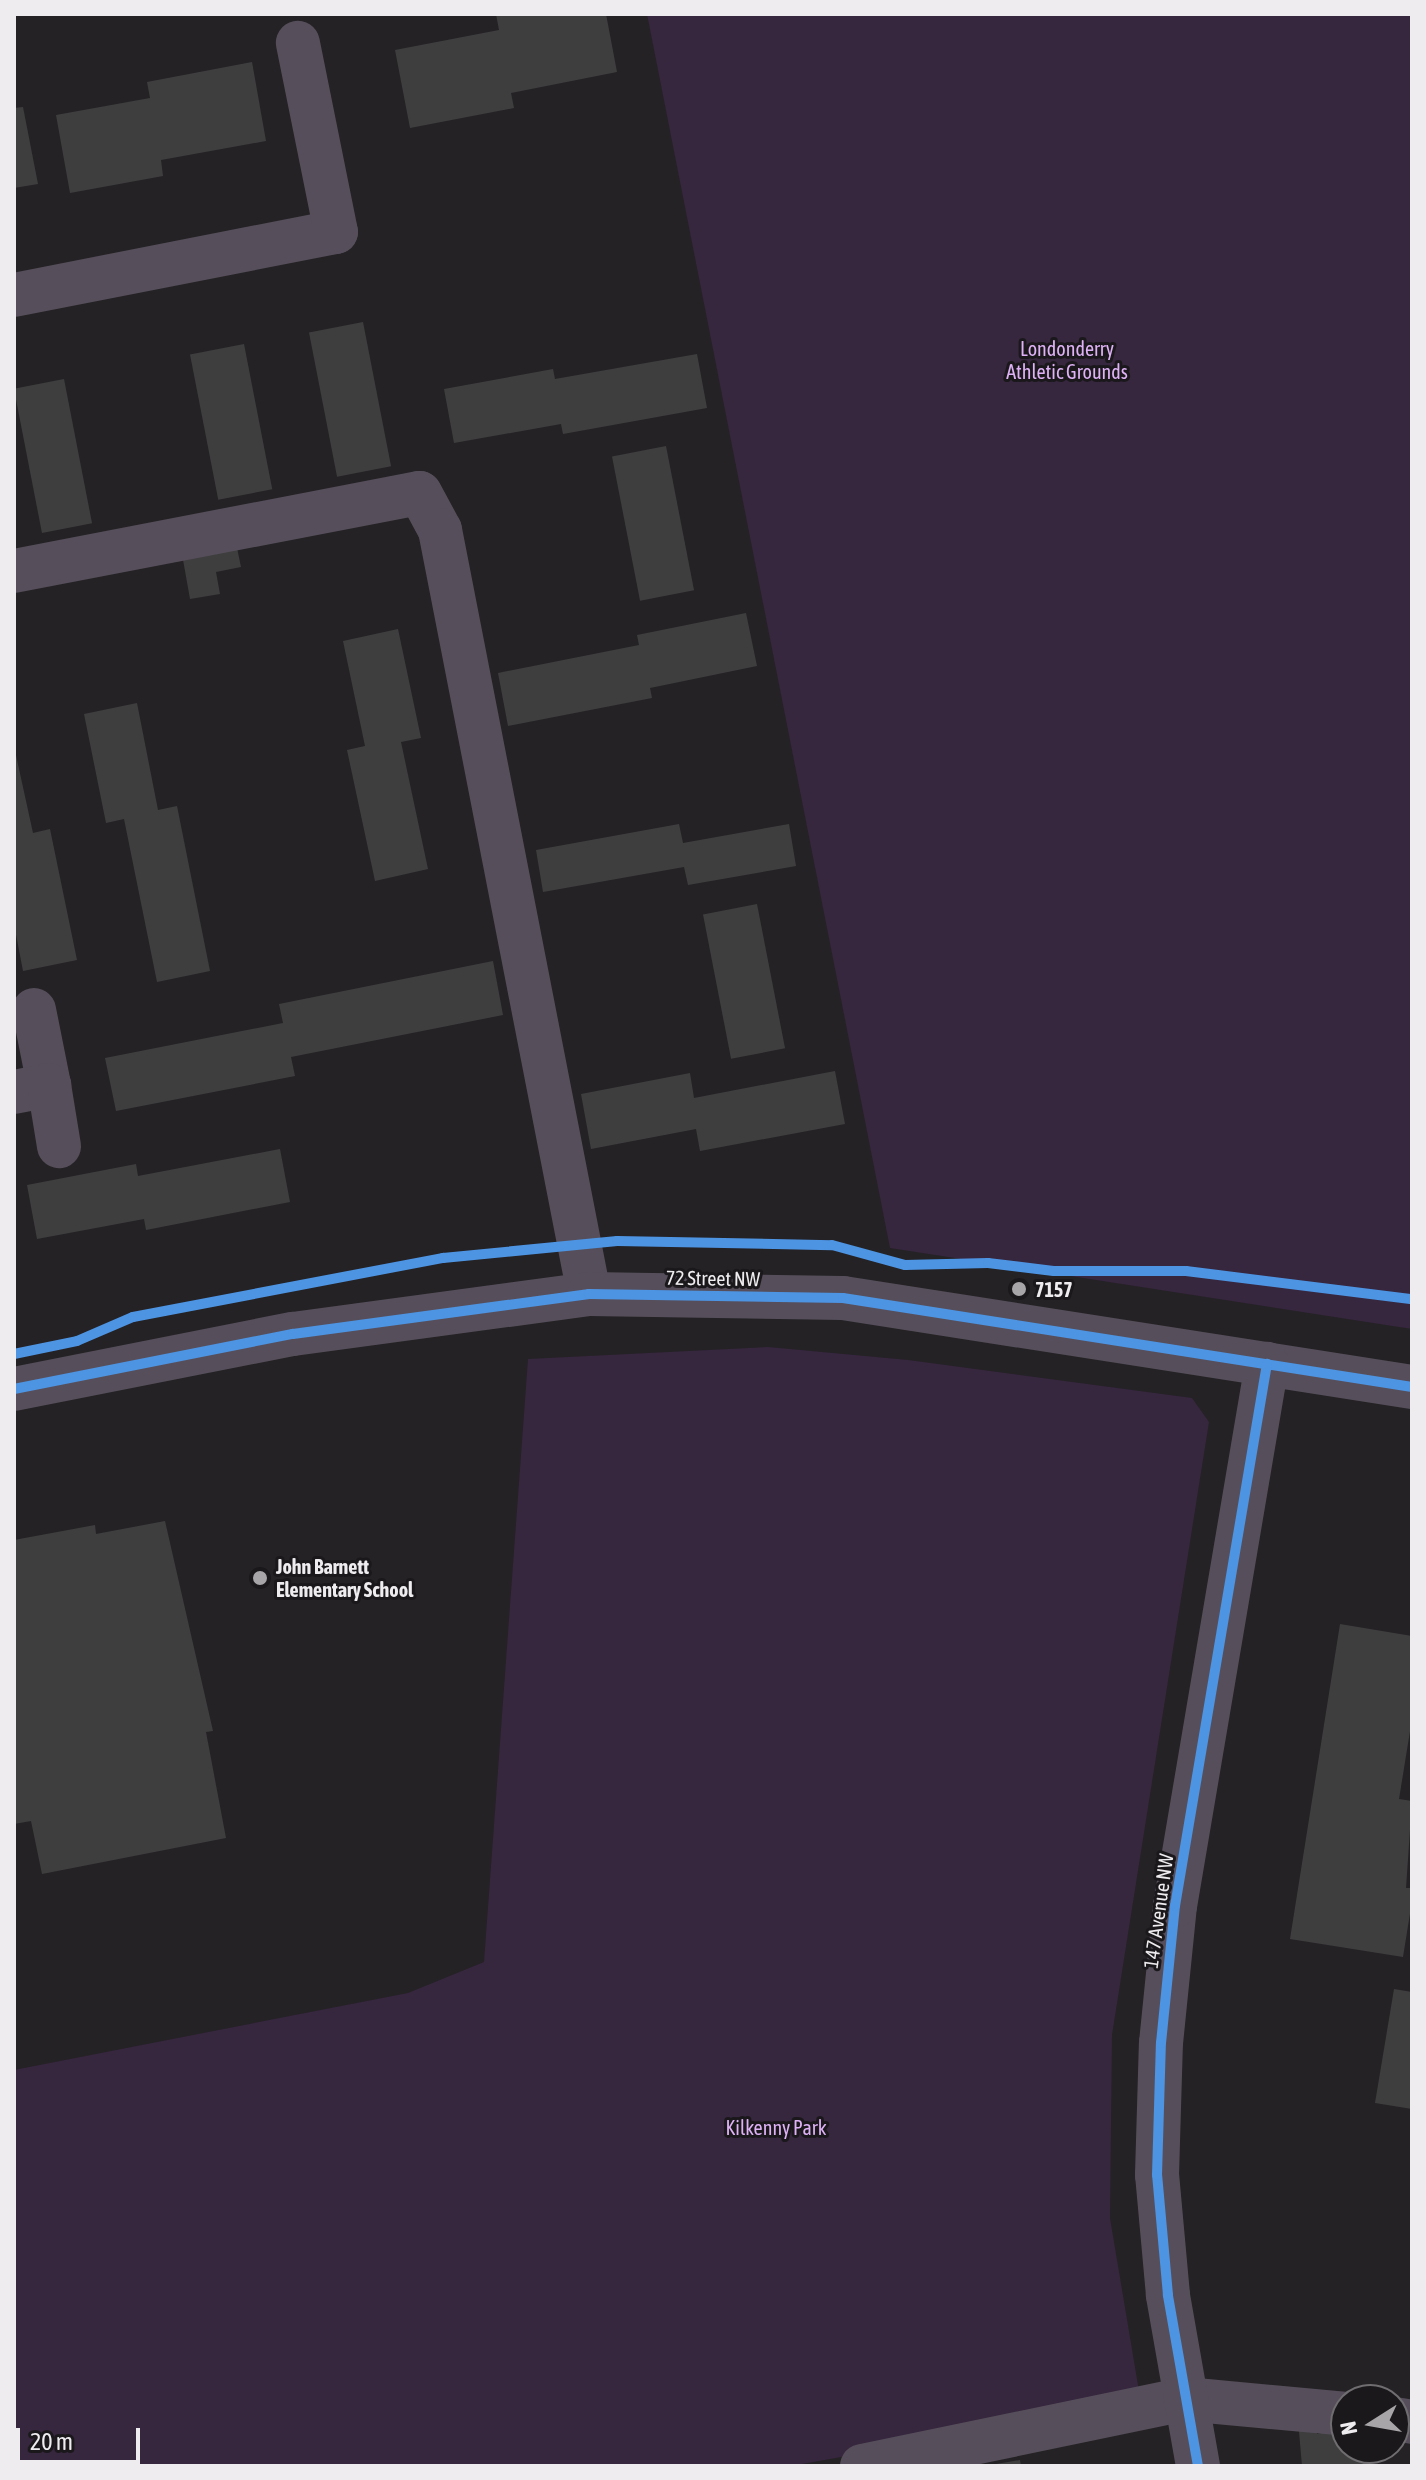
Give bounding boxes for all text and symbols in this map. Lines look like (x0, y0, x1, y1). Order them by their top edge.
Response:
park label: Londonderry Athletic Grounds (1006, 336, 1128, 383)
street label: 72 Street NW (666, 1265, 760, 1291)
place label: 7157 (1035, 1277, 1073, 1301)
marker: 7157 (1010, 1280, 1028, 1298)
place label: John Barnett Elementary School (276, 1554, 413, 1601)
marker: John Barnett Elementary School (251, 1569, 269, 1587)
street label: 147 Avenue NW (1138, 1852, 1178, 1970)
park label: Kilkenny Park (726, 2115, 826, 2139)
north arrow (1330, 2384, 1410, 2464)
scale bar (20, 2412, 144, 2462)
text: N (1334, 2419, 1362, 2437)
text: 20 m (30, 2428, 73, 2455)

